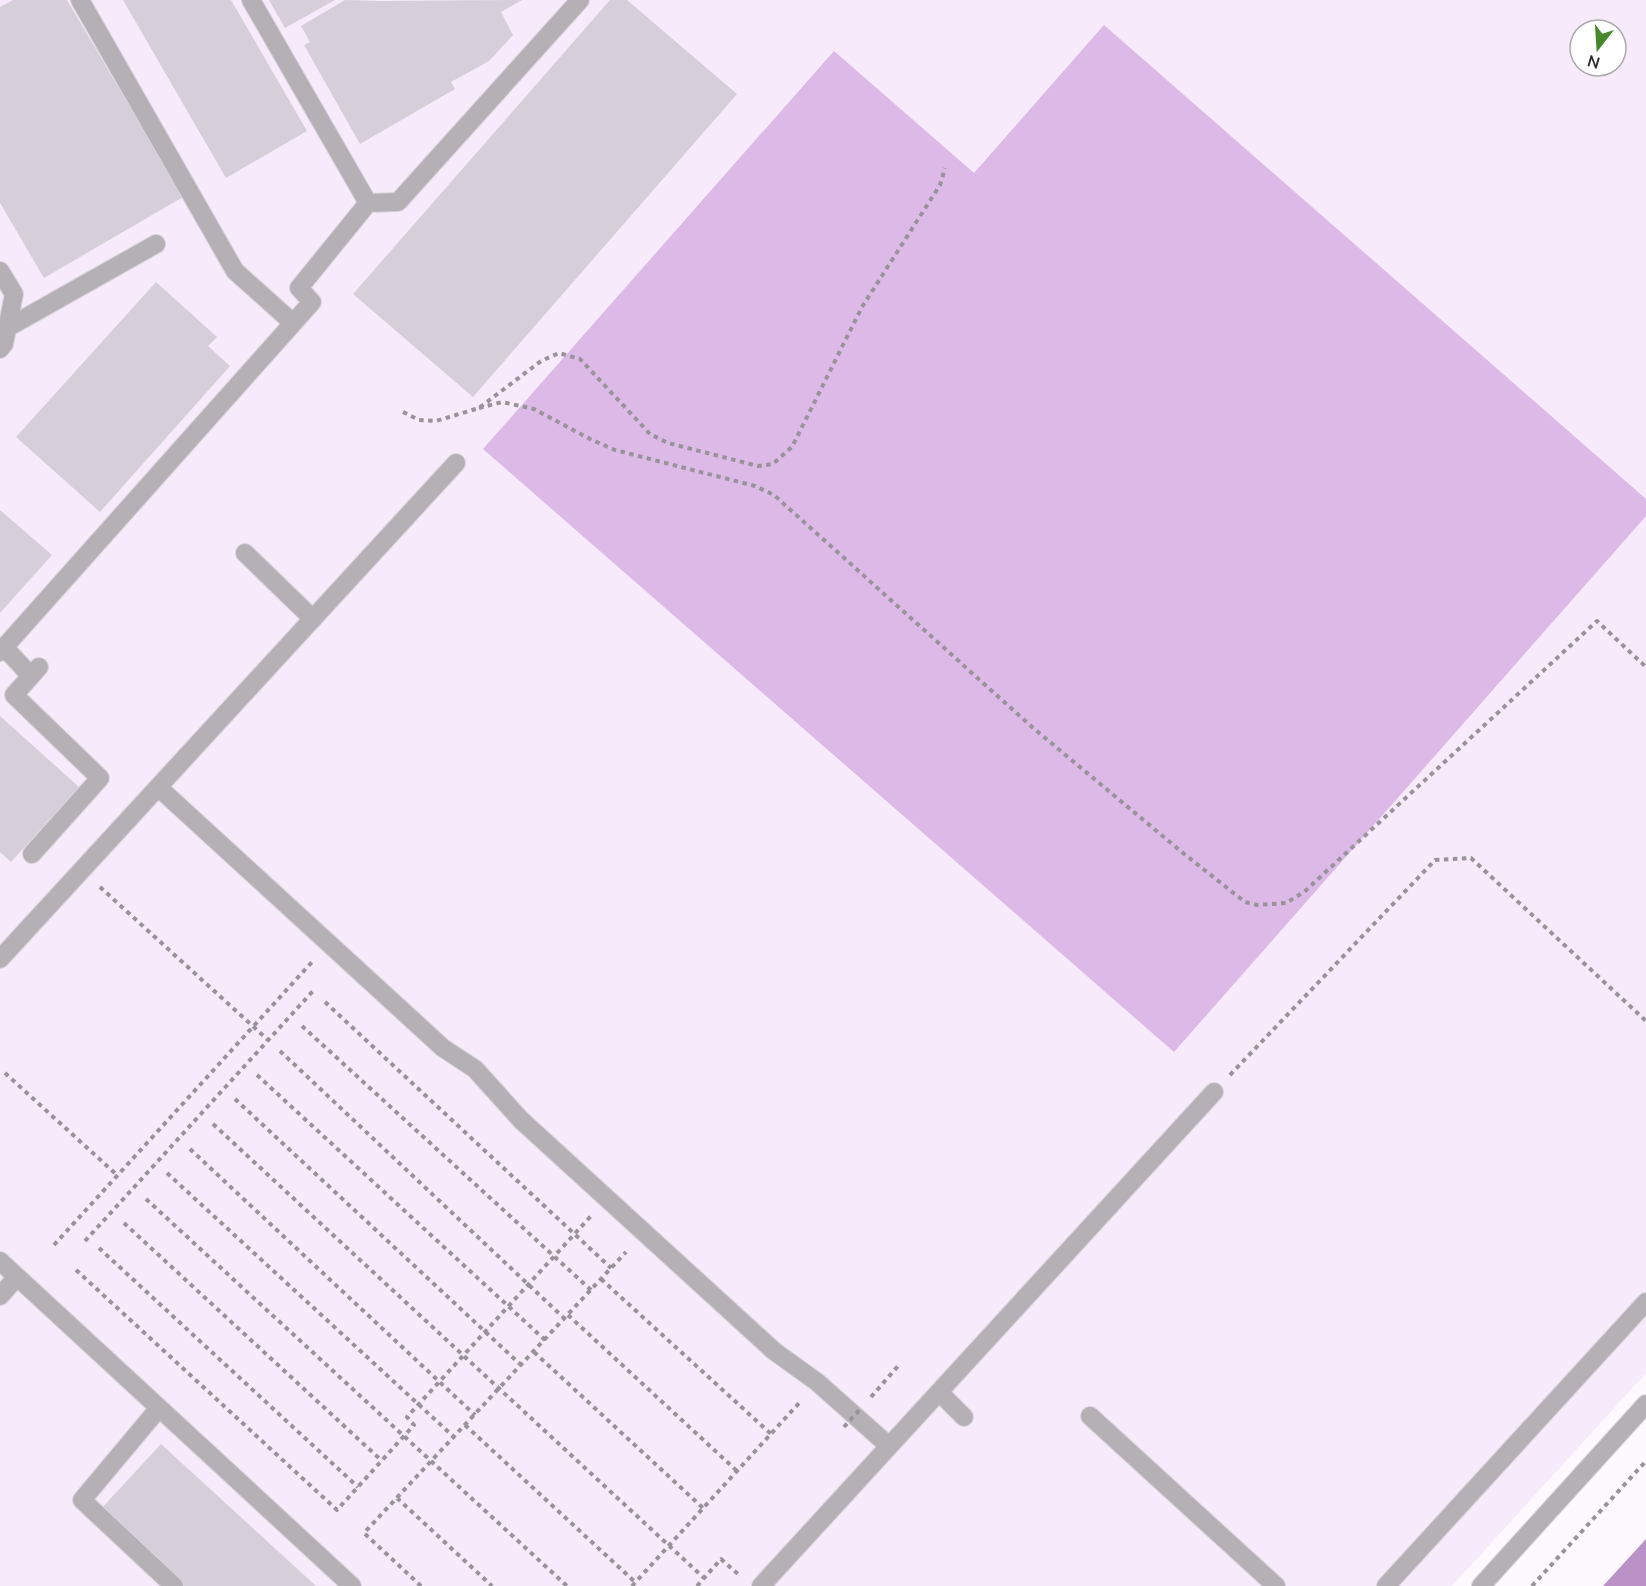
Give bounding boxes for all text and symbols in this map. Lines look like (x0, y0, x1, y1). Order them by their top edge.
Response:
north arrow (1568, 18, 1628, 78)
text: N (1585, 49, 1603, 74)

